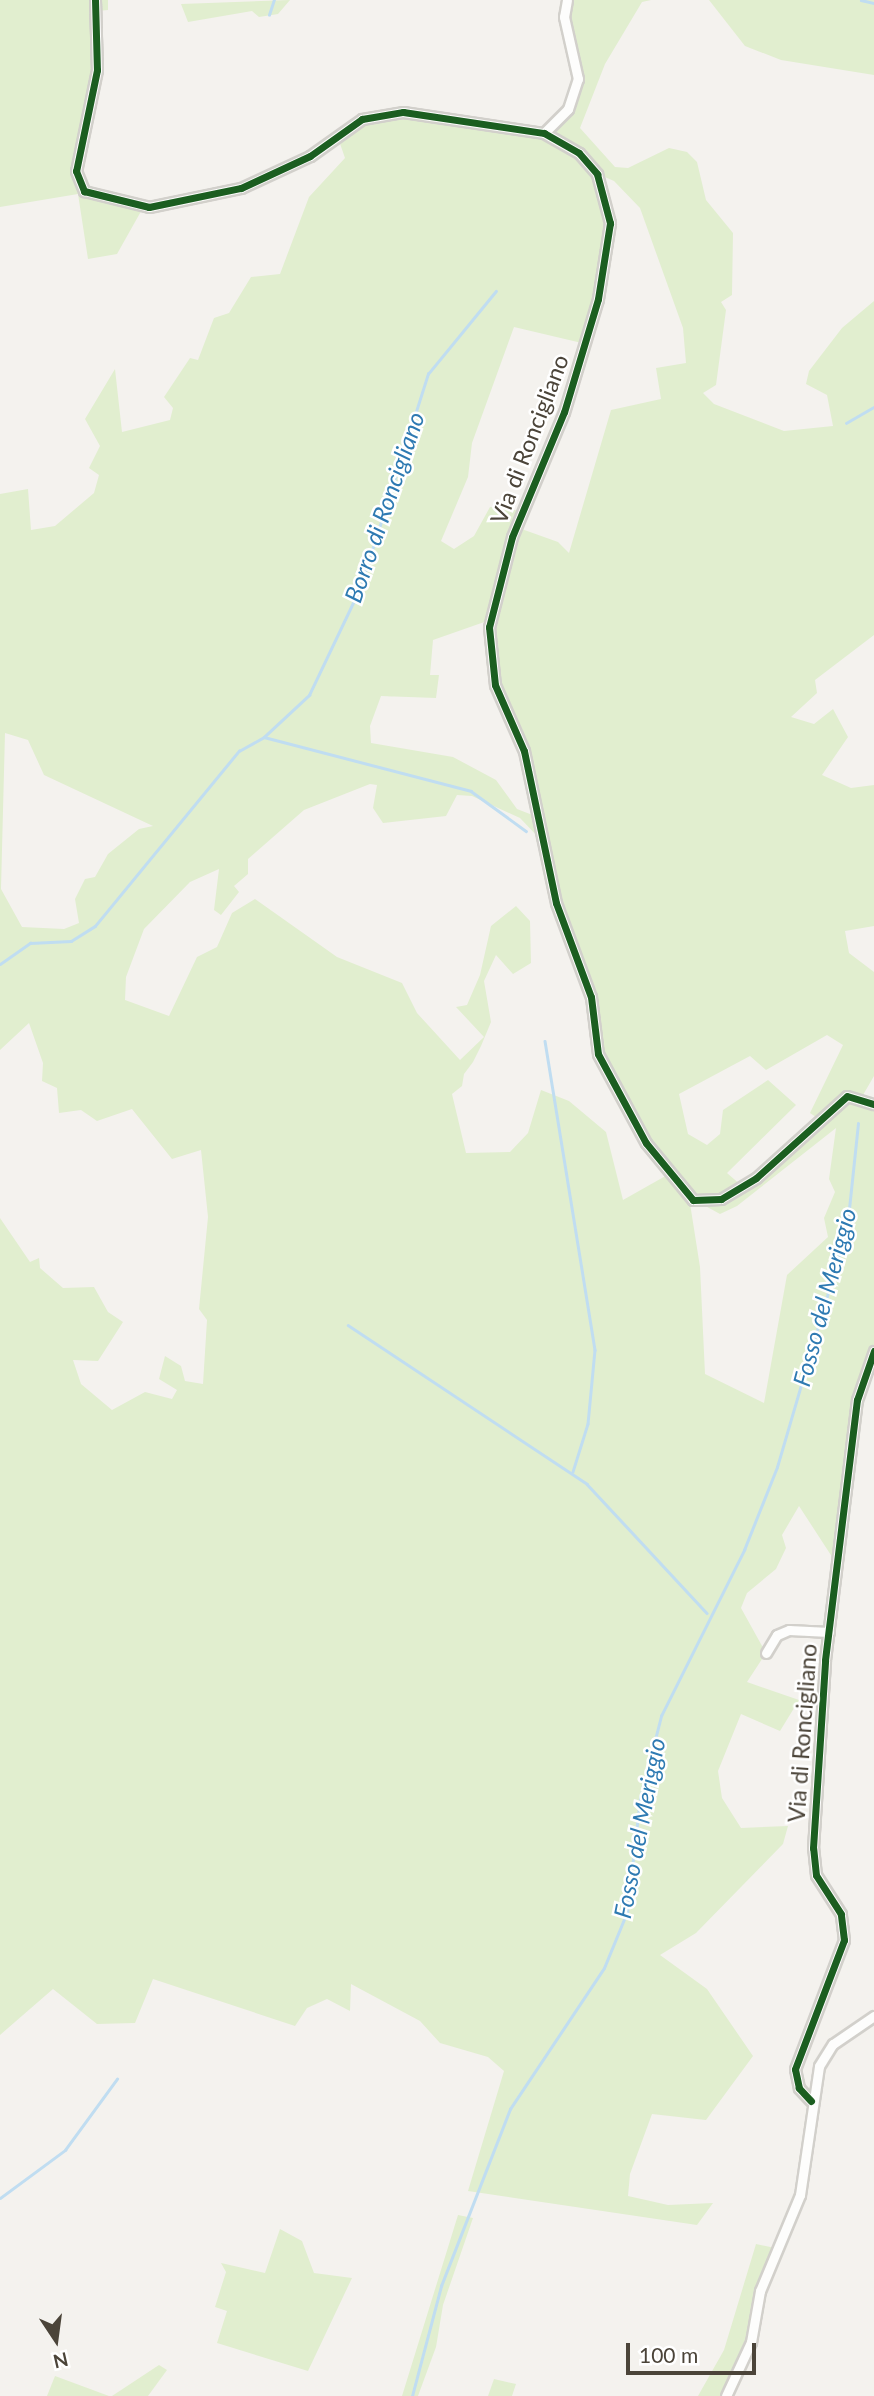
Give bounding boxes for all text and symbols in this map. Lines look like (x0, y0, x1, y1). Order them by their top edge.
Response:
street label: Via di Roncigliano (484, 351, 574, 527)
water label: Borro di Roncigliano (338, 408, 430, 606)
water label: Fosso del Meriggio (786, 1205, 862, 1389)
street label: Via di Roncigliano (782, 1643, 822, 1823)
water label: Fosso del Meriggio (607, 1735, 671, 1921)
north arrow (21, 2305, 91, 2375)
scale bar (629, 2330, 758, 2374)
text: 100 m (639, 2342, 698, 2367)
text: N (51, 2348, 71, 2374)

